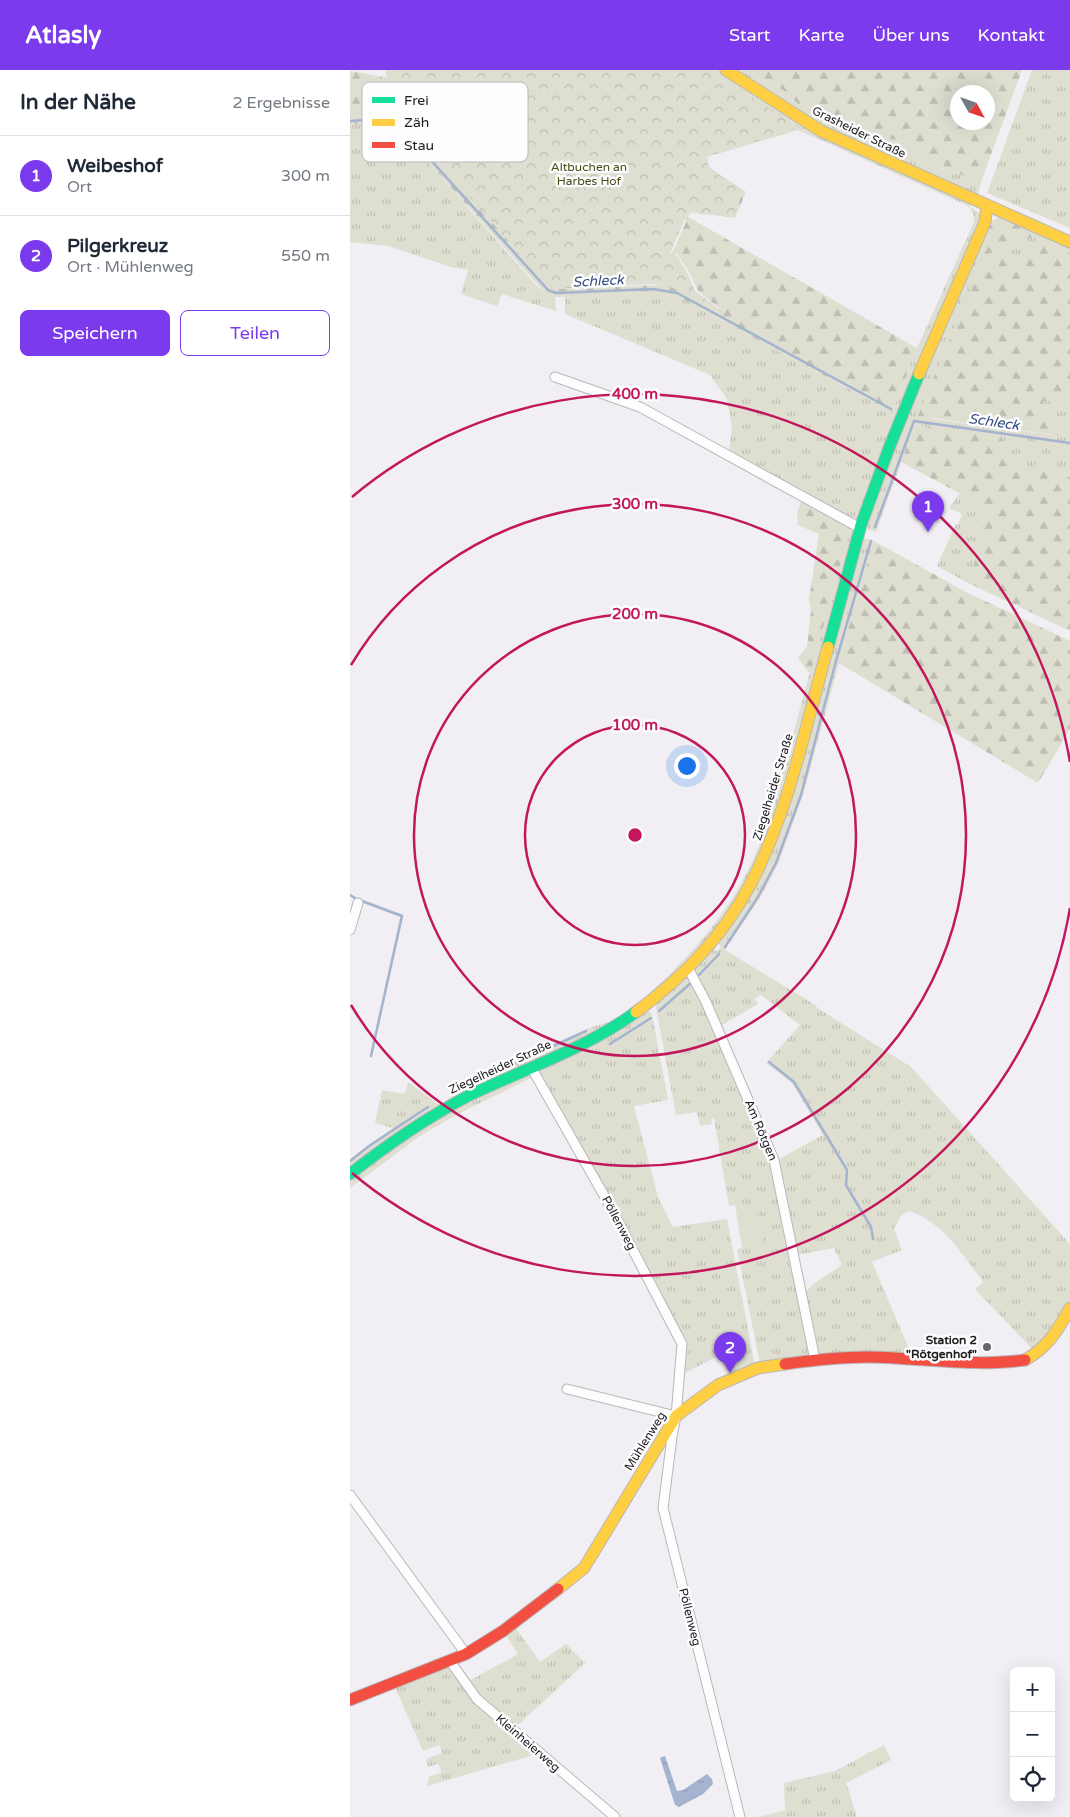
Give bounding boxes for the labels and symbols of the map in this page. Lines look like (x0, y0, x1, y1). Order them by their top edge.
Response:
legend (362, 82, 528, 162)
north arrow (950, 85, 995, 130)
text: Frei (404, 92, 429, 109)
street label: Grasheider Straße (810, 103, 908, 161)
text: Zäh (404, 114, 429, 131)
text: Stau (404, 137, 434, 154)
park label: Altbuchen an Harbes Hof (551, 160, 627, 188)
water label: Schleck (572, 271, 625, 291)
text: 400 m (612, 385, 658, 403)
water label: Schleck (968, 410, 1022, 434)
pin: 1 (912, 491, 944, 532)
text: 300 m (612, 495, 658, 513)
text: 200 m (612, 605, 658, 623)
text: 100 m (612, 716, 658, 734)
street label: Ziegelheider Straße (750, 732, 796, 842)
your location (674, 753, 700, 779)
centre of rings (626, 826, 644, 844)
street label: Ziegelheider Straße (447, 1037, 553, 1097)
street label: Am Rötgen (742, 1097, 780, 1163)
street label: Pöllenweg (599, 1194, 639, 1252)
pin: 2 (714, 1332, 746, 1373)
place label: Station 2 "Rötgenhof" (906, 1333, 977, 1362)
marker: Station 2 "Rötgenhof" (981, 1341, 993, 1353)
street label: Mühlenweg (621, 1409, 669, 1473)
street label: Pöllenweg (676, 1587, 704, 1647)
street label: Kleinheierweg (493, 1711, 563, 1775)

